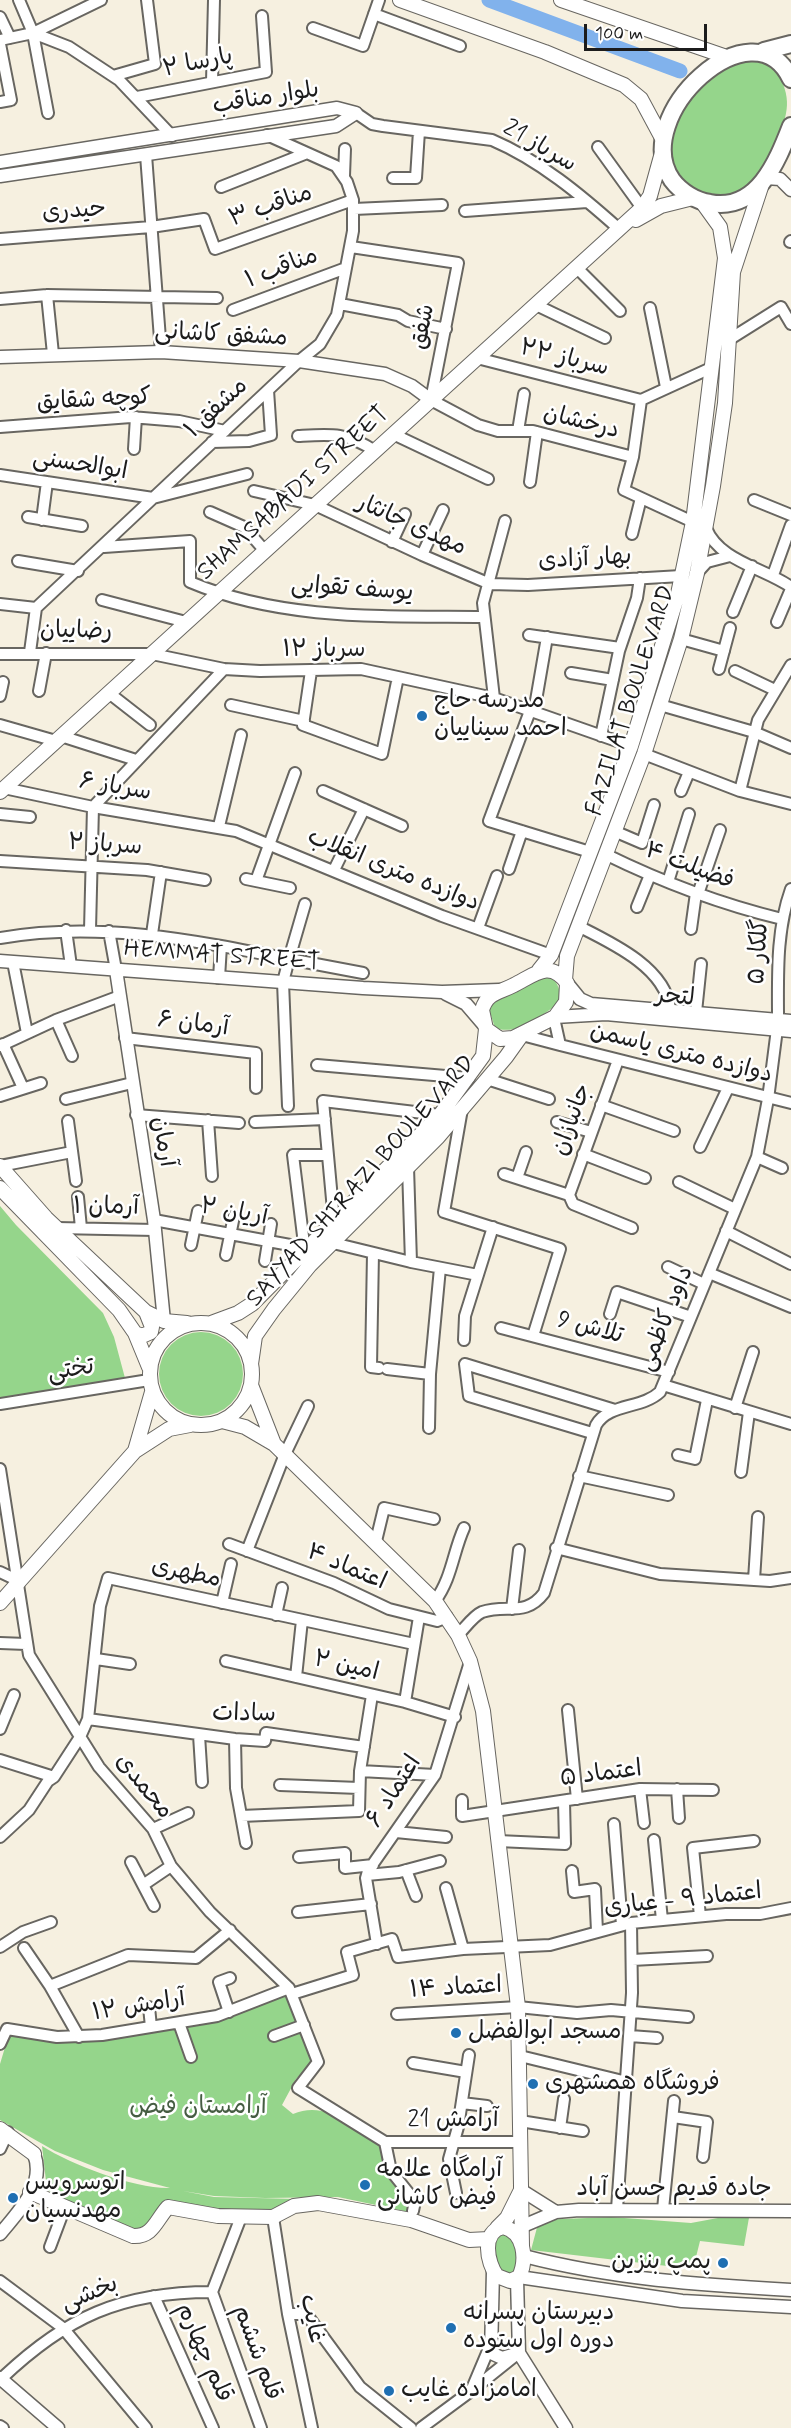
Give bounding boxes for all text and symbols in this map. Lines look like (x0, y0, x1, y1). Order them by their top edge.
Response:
scale bar (587, 12, 710, 50)
text: 100 m (595, 22, 643, 46)
street label: پارسا ۲ (161, 43, 235, 85)
street label: بلوار مناقب (211, 76, 321, 122)
street label: سرباز 21 (497, 114, 581, 180)
street label: مناقب ۳ (225, 179, 317, 235)
street label: حیدری (41, 195, 107, 229)
street label: مناقب ۱ (242, 242, 322, 296)
street label: شفق (406, 302, 442, 352)
street label: مشفق کاشانی (154, 318, 288, 354)
street label: سرباز ۲۲ (517, 334, 611, 384)
street label: مشفق ۱ (179, 373, 255, 445)
street label: کوچه شقایق (36, 384, 152, 418)
street label: SHAMSABADI STREET (192, 400, 396, 588)
street label: درخشان (540, 400, 622, 446)
street label: ابوالحسنی (31, 444, 129, 488)
street label: مهدی جانثار (352, 489, 470, 563)
street label: بهار آزادی (537, 543, 633, 577)
street label: یوسف تقوایی (290, 571, 414, 609)
street label: FAZILAT BOULEVARD (581, 582, 683, 820)
street label: رضاییان (40, 617, 112, 647)
street label: سرباز ۱۲ (282, 637, 366, 665)
place label: مدرسه حاج احمد سیناییان (434, 688, 567, 744)
marker: مدرسه حاج احمد سیناییان (415, 709, 429, 723)
street label: سرباز ۶ (77, 767, 153, 809)
street label: دوازده متری انقلاب (303, 823, 483, 919)
street label: سرباز ۲ (67, 829, 143, 863)
street label: فضیلت ۴ (640, 837, 738, 897)
street label: گلکار ۵ (743, 918, 777, 986)
street label: HEMMAT STREET (123, 936, 321, 978)
street label: لتحر (654, 982, 696, 1014)
street label: آرمان ۶ (156, 1006, 230, 1044)
street label: دوازده متری یاسمن (587, 1017, 775, 1091)
street label: SAYYAD SHIRAZI BOULEVARD (241, 1050, 483, 1314)
street label: جانبازان (547, 1080, 599, 1160)
street label: آرمان (143, 1115, 181, 1169)
street label: آرمان ۱ (73, 1193, 139, 1223)
street label: آریان ۲ (198, 1193, 270, 1233)
street label: داود کاظمی (633, 1262, 701, 1376)
street label: تلاش 9 (554, 1306, 626, 1352)
street label: تختی (46, 1353, 96, 1389)
street label: اعتماد ۴ (302, 1538, 390, 1598)
street label: مطهری (149, 1553, 223, 1595)
street label: امین ۲ (311, 1646, 381, 1688)
street label: سادات (212, 1700, 276, 1730)
street label: محمدی (108, 1748, 178, 1826)
street label: اعتماد ۶ (361, 1750, 429, 1834)
street label: اعتماد ۵ (558, 1756, 644, 1794)
street label: اعتماد ۹ - عیاری (603, 1878, 763, 1924)
street label: اعتماد ۱۴ (409, 1972, 503, 2006)
street label: آرامش ۱۲ (90, 1985, 188, 2029)
place label: مسجد ابوالفضل (468, 2019, 622, 2047)
marker: مسجد ابوالفضل (449, 2026, 463, 2040)
place label: فروشگاه همشهری (545, 2070, 720, 2098)
marker: فروشگاه همشهری (526, 2077, 540, 2091)
park label: آرامستان فیض (129, 2094, 267, 2122)
street label: آرامش 21 (407, 2107, 499, 2135)
place label: آرامگاه علامه فیض کاشانی (377, 2157, 502, 2213)
place label: اتوسرویس مهدنسیان (25, 2170, 125, 2226)
street label: جاده قدیم حسن آباد (576, 2176, 772, 2204)
marker: آرامگاه علامه فیض کاشانی (358, 2178, 372, 2192)
marker: اتوسرویس مهدنسیان (6, 2191, 20, 2205)
place label: پمپ بنزین (611, 2249, 711, 2277)
marker: پمپ بنزین (716, 2256, 730, 2270)
street label: بخشی (57, 2271, 123, 2319)
street label: غایب (292, 2292, 330, 2346)
street label: قلم چهارم (168, 2299, 238, 2407)
place label: دبیرستان پسرانه دوره اول ستوده (463, 2300, 614, 2356)
street label: قلم ششم (226, 2302, 286, 2404)
marker: دبیرستان پسرانه دوره اول ستوده (444, 2321, 458, 2335)
place label: امامزاده غایب (401, 2377, 537, 2405)
marker: امامزاده غایب (382, 2384, 396, 2398)

